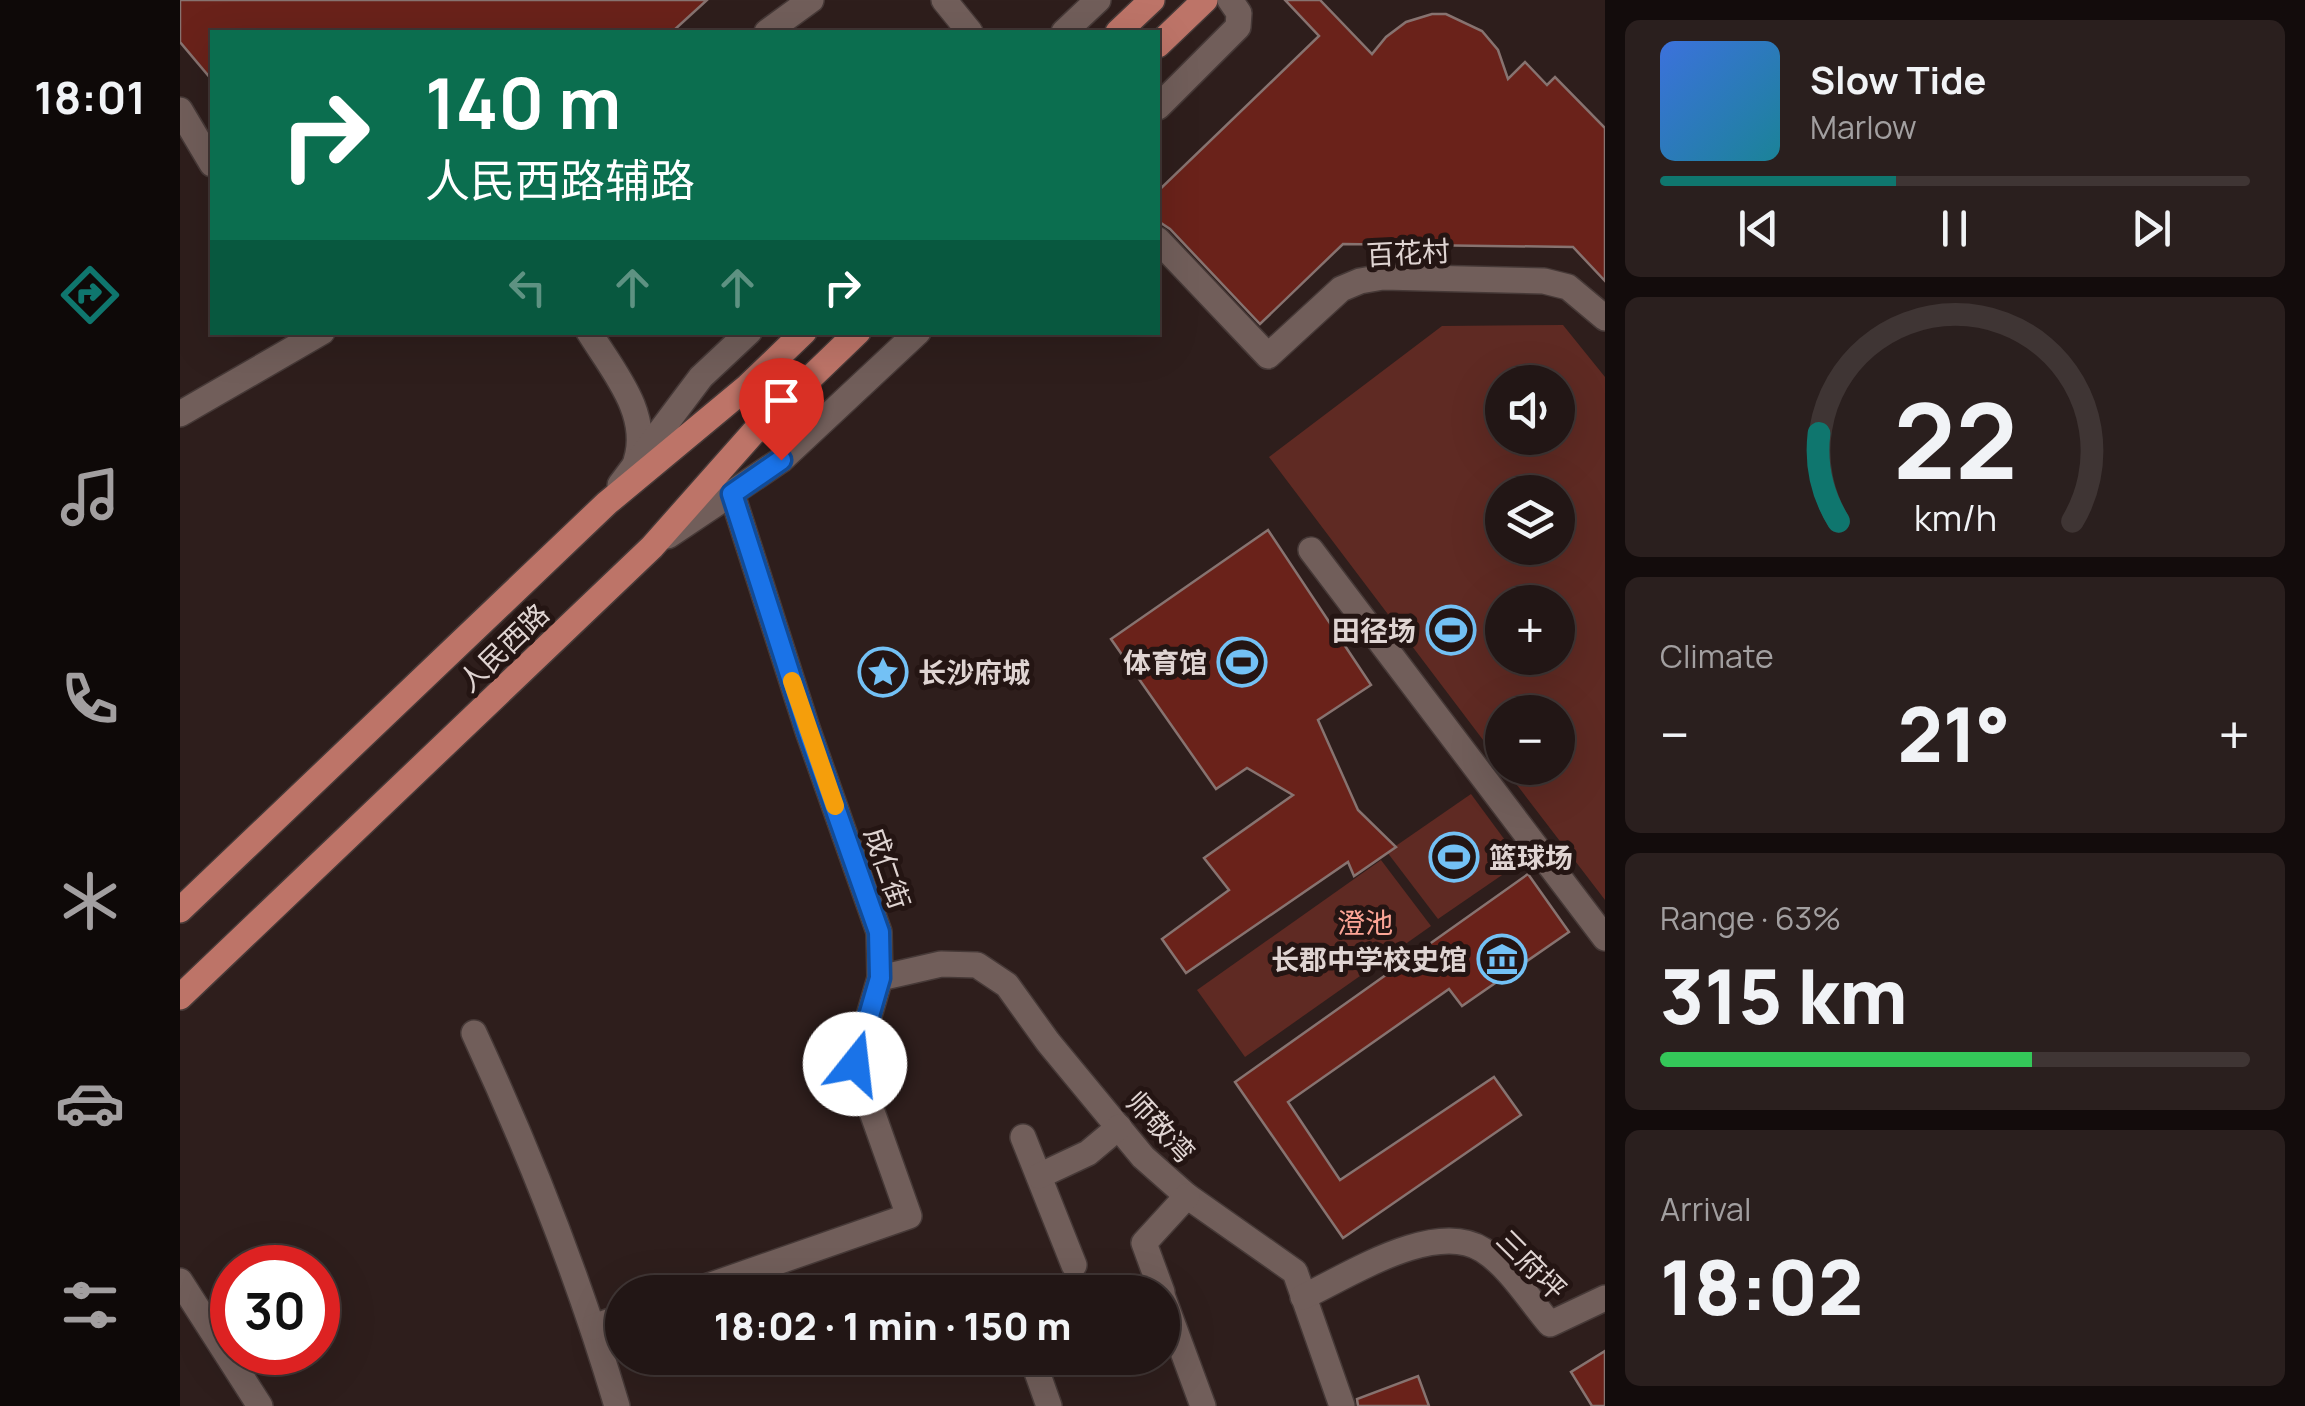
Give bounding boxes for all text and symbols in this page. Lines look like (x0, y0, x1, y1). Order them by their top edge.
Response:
text: Slow Tide (1810, 53, 1987, 105)
text: 140 m (425, 54, 621, 150)
text: 18:01 (34, 66, 146, 128)
icon: right (260, 70, 390, 200)
text: Marlow (1810, 105, 1917, 149)
text: 人民西路辅路 (425, 149, 695, 211)
icon: previous (1731, 201, 1786, 256)
icon: pause (1927, 201, 1982, 256)
icon: next (2124, 201, 2179, 256)
street label: 百花村 (1365, 231, 1451, 273)
icon: directions (55, 260, 125, 330)
icon: left (500, 260, 555, 315)
icon: ahead (605, 260, 660, 315)
icon: ahead (710, 260, 765, 315)
icon: right (815, 260, 870, 315)
pin (739, 358, 824, 461)
map controls (1485, 365, 1575, 785)
button: sound (1485, 365, 1575, 455)
text: 22 (1893, 368, 2017, 510)
icon: arrive (754, 373, 809, 428)
icon: music (55, 462, 125, 532)
button: layers (1485, 475, 1575, 565)
text: km/h (1913, 493, 1997, 542)
button: + (1485, 585, 1575, 675)
street label: 人民西路 (450, 594, 556, 700)
sports icon: 田径场 (1425, 604, 1477, 656)
place label: 田径场 (1332, 611, 1416, 649)
text: Climate (1660, 634, 1774, 678)
sports icon: 体育馆 (1216, 636, 1268, 688)
place label: 体育馆 (1123, 643, 1207, 681)
place icon: 长沙府城 (857, 646, 909, 698)
place label: 长沙府城 (918, 653, 1030, 691)
icon: phone (55, 664, 125, 734)
text: 21° (1897, 682, 2011, 785)
button: − (1485, 695, 1575, 785)
text: − (1660, 696, 1690, 772)
text: + (2218, 696, 2250, 772)
street label: 成仁街 (856, 822, 920, 914)
sports icon: 篮球场 (1428, 831, 1480, 883)
place label: 篮球场 (1489, 838, 1573, 876)
icon: climate (55, 866, 125, 936)
text: Range · 63% (1660, 896, 1841, 940)
park label: 澄池 (1337, 903, 1393, 941)
museum icon: 长郡中学校史馆 (1476, 933, 1528, 985)
place label: 长郡中学校史馆 (1271, 940, 1467, 978)
text: 315 km (1660, 944, 1908, 1047)
position arrow (803, 1012, 907, 1116)
icon: car (55, 1068, 125, 1138)
street label: 师敬湾 (1118, 1082, 1204, 1170)
text: Arrival (1660, 1187, 1751, 1231)
street label: 三府坪 (1489, 1221, 1575, 1307)
text: 18:02 (1660, 1235, 1863, 1338)
speed limit sign: 30 (210, 1245, 340, 1375)
icon: filters (55, 1270, 125, 1340)
text: 18:02 · 1 min · 150 m (714, 1299, 1071, 1351)

